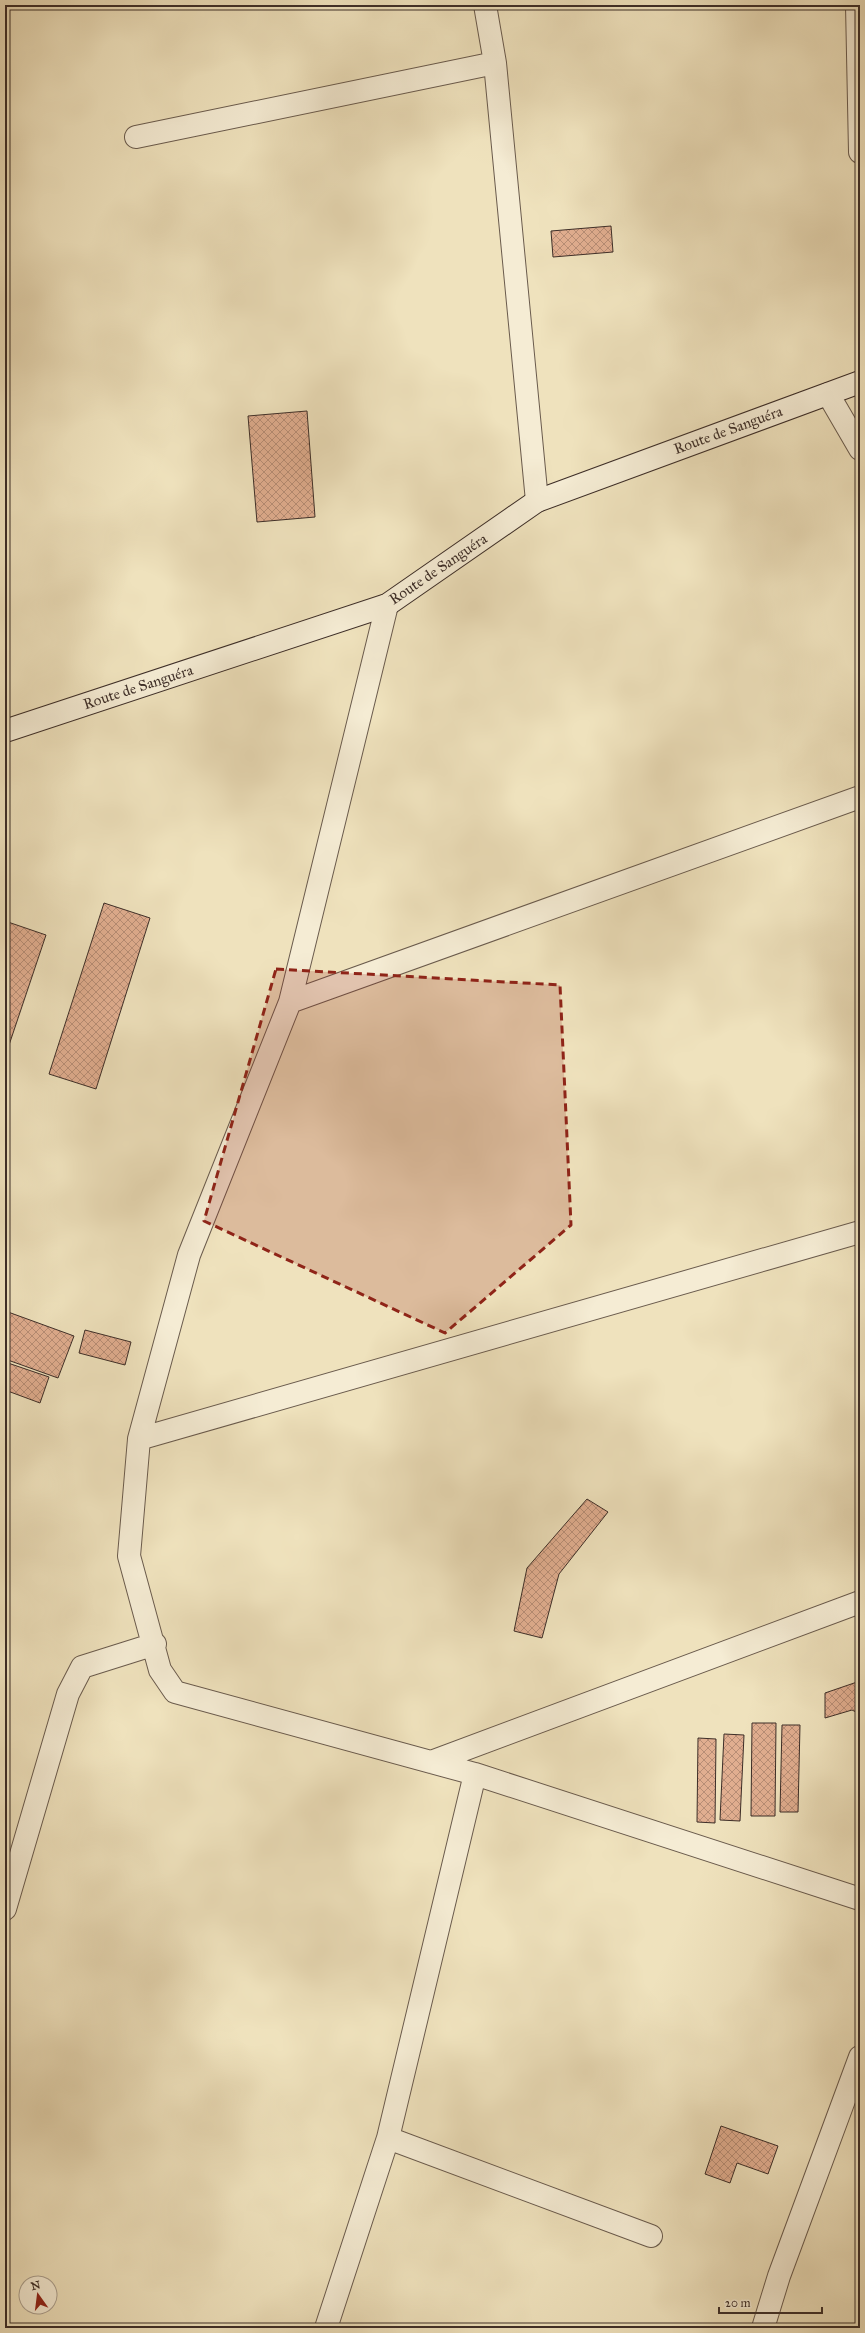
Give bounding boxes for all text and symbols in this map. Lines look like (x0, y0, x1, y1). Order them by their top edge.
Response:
street label: Route de Sanguéra (671, 402, 785, 458)
street label: Route de Sanguéra (386, 529, 491, 608)
street label: Route de Sanguéra (81, 661, 196, 713)
north arrow (18, 2275, 58, 2315)
text: N (30, 2278, 42, 2293)
scale bar (719, 2289, 822, 2315)
text: 20 m (725, 2296, 751, 2310)

